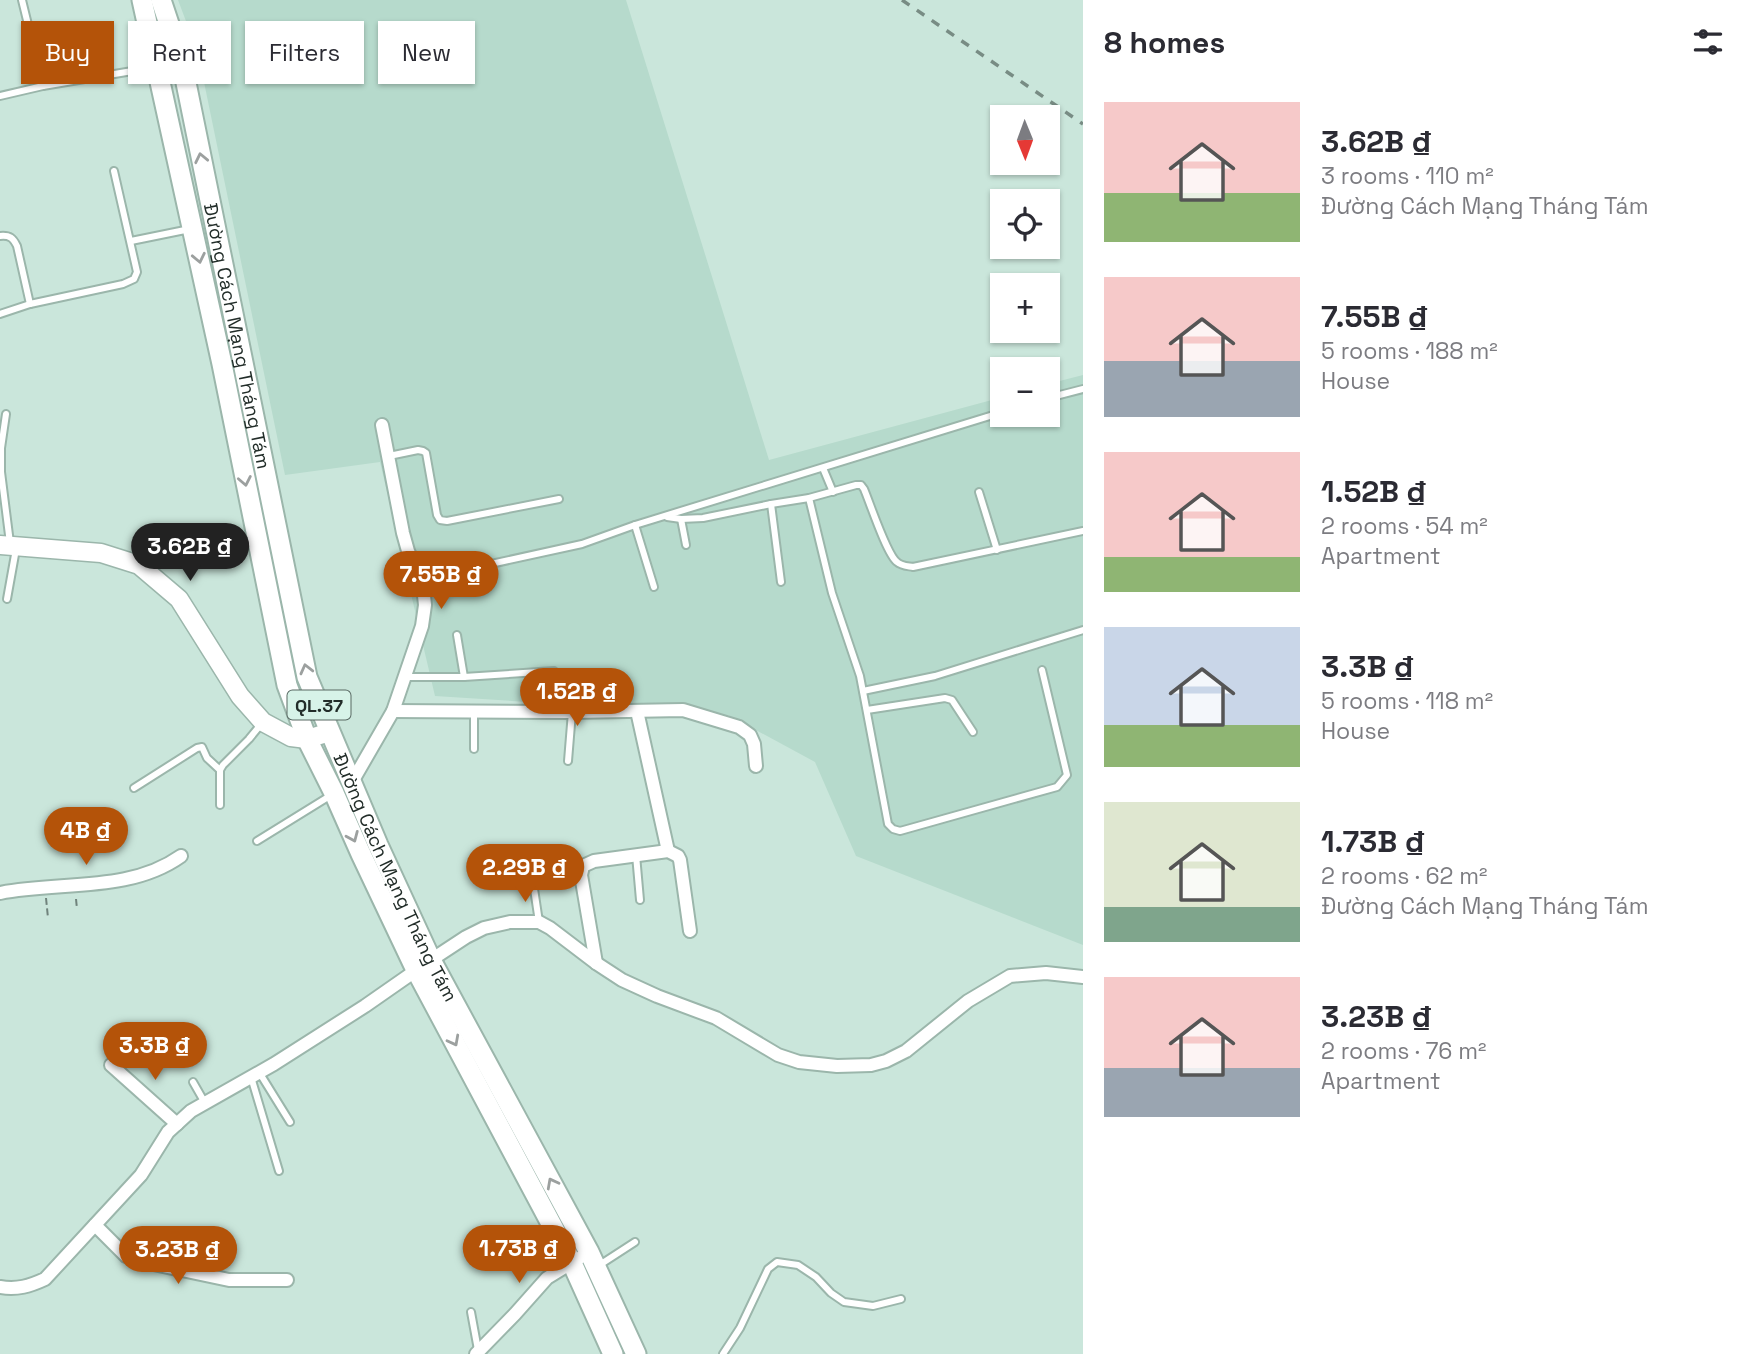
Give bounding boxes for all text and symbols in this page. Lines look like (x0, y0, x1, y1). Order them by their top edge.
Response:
chip: Buy (21, 21, 114, 84)
chip: Rent (128, 21, 231, 84)
chip: Filters (245, 21, 364, 84)
chip: New (378, 21, 475, 84)
text: 8 homes (1104, 23, 1225, 62)
icon: filters (1689, 23, 1727, 61)
north arrow (990, 105, 1060, 175)
map controls (990, 105, 1060, 427)
text: 3.62B ₫ (1321, 122, 1433, 161)
icon: home (1160, 130, 1244, 214)
one-way arrow (195, 152, 210, 164)
text: 3 rooms · 110 m² (1321, 161, 1494, 191)
button: locate (990, 189, 1060, 259)
text: Đường Cách Mạng Tháng Tám (1321, 191, 1648, 221)
street label: Đường Cách Mạng Tháng Tám (198, 201, 277, 471)
one-way arrow (190, 252, 205, 264)
button: + (990, 273, 1060, 343)
text: 7.55B ₫ (1321, 297, 1429, 336)
icon: home (1160, 305, 1244, 389)
text: 5 rooms · 188 m² (1321, 336, 1498, 366)
button: − (990, 357, 1060, 427)
text: House (1321, 366, 1390, 396)
text: 1.52B ₫ (1321, 472, 1428, 511)
one-way arrow (237, 475, 252, 487)
icon: home (1160, 480, 1244, 564)
text: 2 rooms · 54 m² (1321, 511, 1488, 541)
pin: 3.62B ₫ (125, 524, 255, 583)
text: 3.62B ₫ (147, 531, 233, 561)
text: Apartment (1321, 541, 1441, 571)
pin: 7.55B ₫ (376, 552, 506, 611)
text: 7.55B ₫ (400, 559, 482, 589)
text: 3.3B ₫ (1321, 647, 1415, 686)
icon: home (1160, 655, 1244, 739)
one-way arrow (300, 663, 314, 675)
pin: 1.52B ₫ (512, 668, 642, 728)
text: 1.52B ₫ (536, 676, 618, 706)
text: 5 rooms · 118 m² (1321, 686, 1493, 716)
road number: QL.37 (288, 690, 350, 720)
text: House (1321, 716, 1390, 746)
street label: Đường Cách Mạng Tháng Tám (328, 749, 464, 1006)
pin: 4B ₫ (45, 808, 127, 867)
text: 4B ₫ (60, 815, 112, 845)
text: 1.73B ₫ (1321, 822, 1426, 861)
one-way arrow (345, 830, 359, 842)
icon: home (1160, 830, 1244, 914)
pin: 2.29B ₫ (460, 844, 590, 904)
text: 2.29B ₫ (482, 852, 568, 882)
text: 2 rooms · 62 m² (1321, 861, 1487, 891)
text: Đường Cách Mạng Tháng Tám (1321, 891, 1648, 921)
text: 3.23B ₫ (1321, 997, 1433, 1036)
icon: home (1160, 1005, 1244, 1089)
pin: 3.3B ₫ (98, 1023, 212, 1082)
text: 3.3B ₫ (119, 1030, 191, 1060)
one-way arrow (446, 1034, 459, 1046)
text: 2 rooms · 76 m² (1321, 1036, 1486, 1066)
text: Apartment (1321, 1066, 1441, 1096)
one-way arrow (547, 1178, 560, 1190)
pin: 3.23B ₫ (113, 1226, 243, 1286)
pin: 1.73B ₫ (454, 1226, 584, 1285)
text: 1.73B ₫ (479, 1233, 559, 1263)
text: 3.23B ₫ (135, 1234, 221, 1264)

